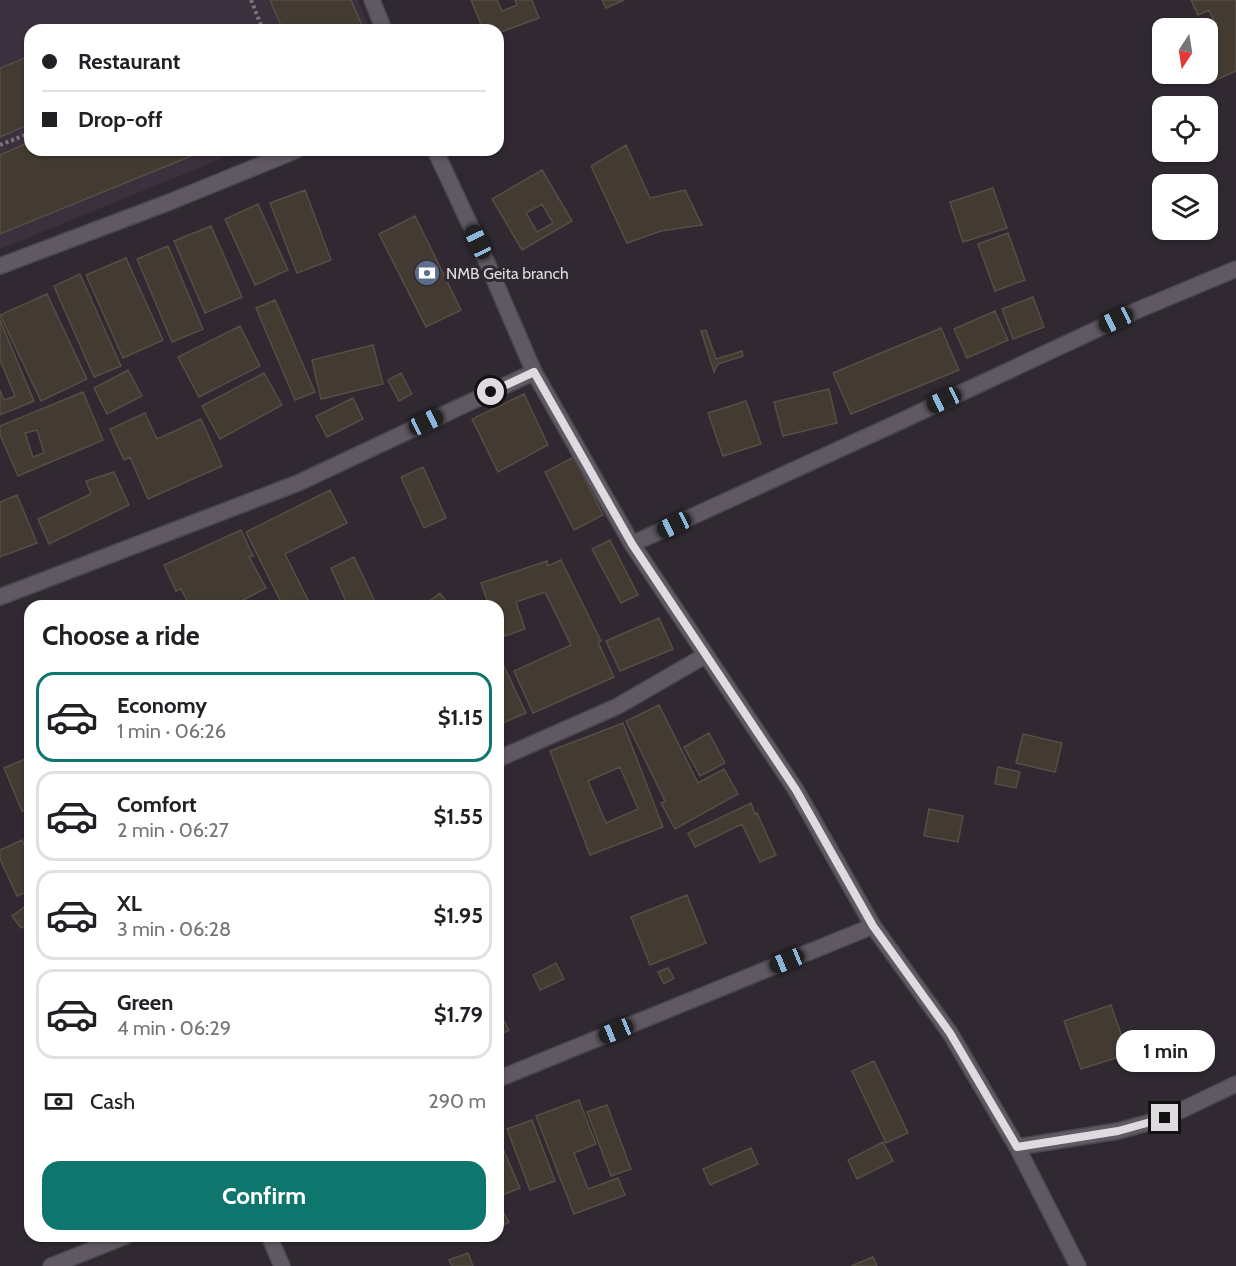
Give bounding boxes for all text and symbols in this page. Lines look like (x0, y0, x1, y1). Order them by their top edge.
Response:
north arrow (1152, 18, 1218, 84)
map controls (1152, 18, 1218, 240)
text: Restaurant (78, 48, 180, 75)
button: locate (1152, 96, 1218, 162)
text: Drop-off (78, 106, 162, 133)
button: layers (1152, 174, 1218, 240)
car (462, 222, 494, 262)
bank icon: NMB Geita branch (412, 258, 442, 288)
place label: NMB Geita branch (446, 264, 569, 283)
car (1096, 304, 1136, 336)
route start (477, 378, 504, 405)
car (924, 384, 964, 416)
car (406, 406, 446, 438)
car (654, 509, 694, 541)
text: Choose a ride (42, 619, 200, 652)
icon: car (45, 690, 99, 744)
text: Economy (117, 692, 207, 719)
text: $1.15 (438, 704, 483, 731)
text: 1 min · 06:26 (117, 719, 226, 743)
icon: car (45, 789, 99, 843)
text: Comfort (117, 791, 196, 818)
text: $1.55 (434, 803, 483, 830)
text: 2 min · 06:27 (117, 818, 229, 842)
icon: car (45, 888, 99, 942)
text: XL (117, 890, 142, 917)
text: $1.95 (433, 902, 483, 929)
text: 3 min · 06:28 (117, 917, 231, 941)
car (767, 946, 807, 976)
icon: car (45, 987, 99, 1041)
text: Green (117, 989, 173, 1016)
text: $1.79 (434, 1001, 483, 1028)
text: 4 min · 06:29 (117, 1016, 231, 1040)
car (596, 1016, 636, 1046)
callout: 1 min (1116, 1031, 1214, 1073)
text: 1 min (1143, 1039, 1188, 1063)
icon: cash (42, 1085, 75, 1118)
text: Cash (90, 1088, 135, 1115)
text: 290 m (428, 1089, 486, 1113)
route end (1151, 1104, 1178, 1131)
button: Confirm (42, 1161, 486, 1230)

